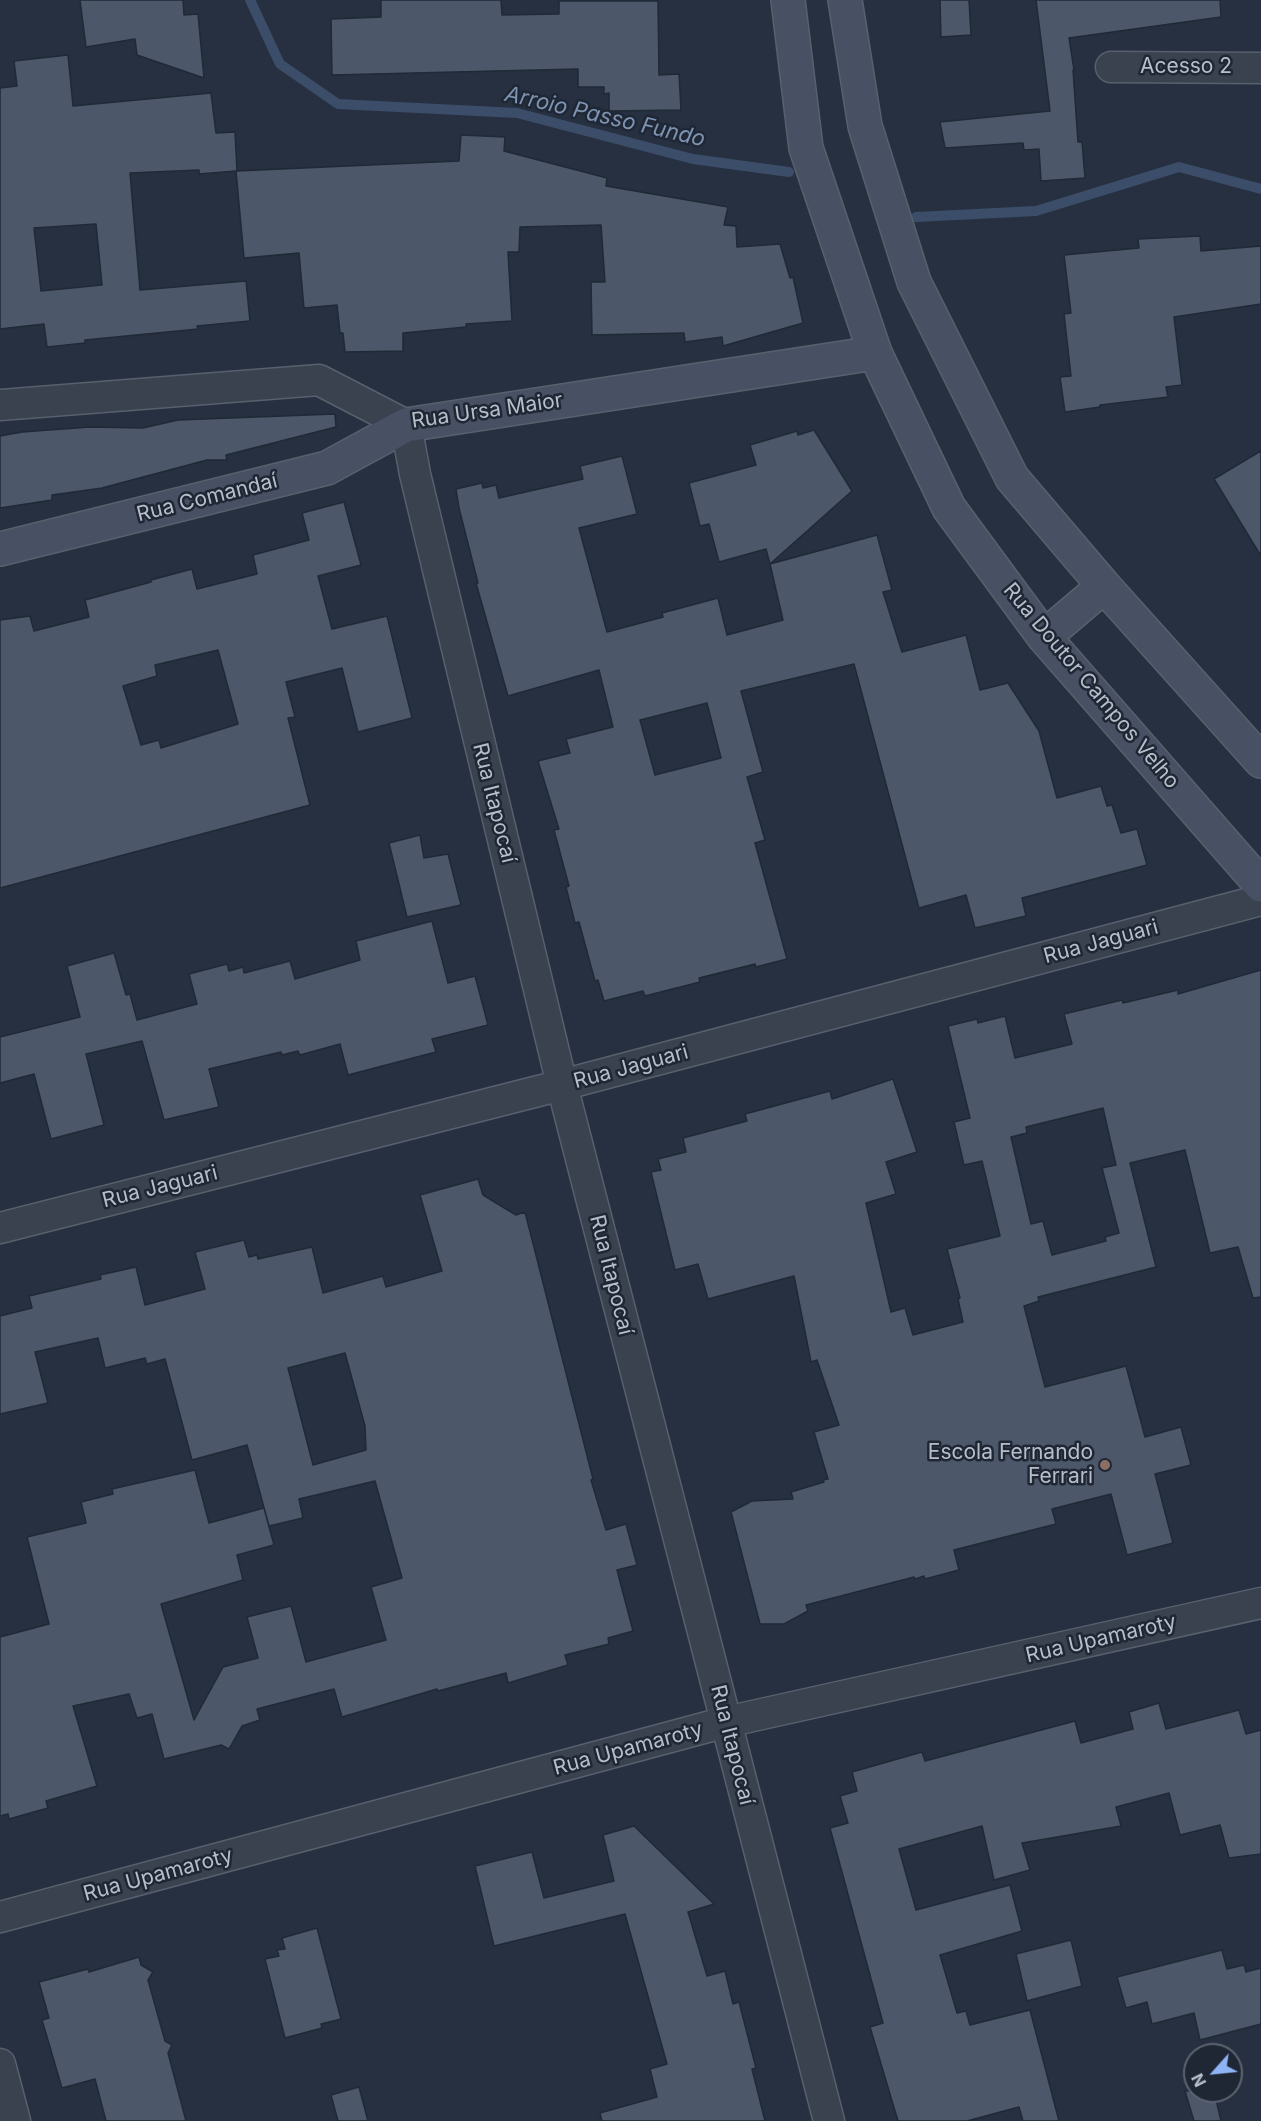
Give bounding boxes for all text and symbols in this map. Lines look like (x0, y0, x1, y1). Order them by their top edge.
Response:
street label: Acesso 2 (1140, 54, 1232, 80)
water label: Arroio Passo Fundo (502, 81, 708, 153)
street label: Rua Ursa Maior (410, 388, 564, 434)
street label: Rua Comandaí (134, 468, 280, 528)
street label: Rua Doutor Campos Velho (998, 578, 1184, 794)
street label: Rua Itapocaí (467, 740, 521, 866)
street label: Rua Jaguari (1041, 915, 1161, 969)
street label: Rua Jaguari (571, 1040, 691, 1094)
street label: Rua Jaguari (100, 1161, 220, 1213)
street label: Rua Itapocaí (584, 1212, 638, 1338)
place label: Escola Fernando Ferrari (928, 1440, 1093, 1490)
marker: Escola Fernando Ferrari (1098, 1458, 1112, 1472)
street label: Rua Upamaroty (1023, 1609, 1179, 1669)
street label: Rua Itapocaí (705, 1682, 759, 1808)
street label: Rua Upamaroty (551, 1717, 705, 1781)
street label: Rua Upamaroty (81, 1843, 235, 1907)
north arrow (1183, 2043, 1243, 2103)
text: N (1187, 2070, 1210, 2090)

